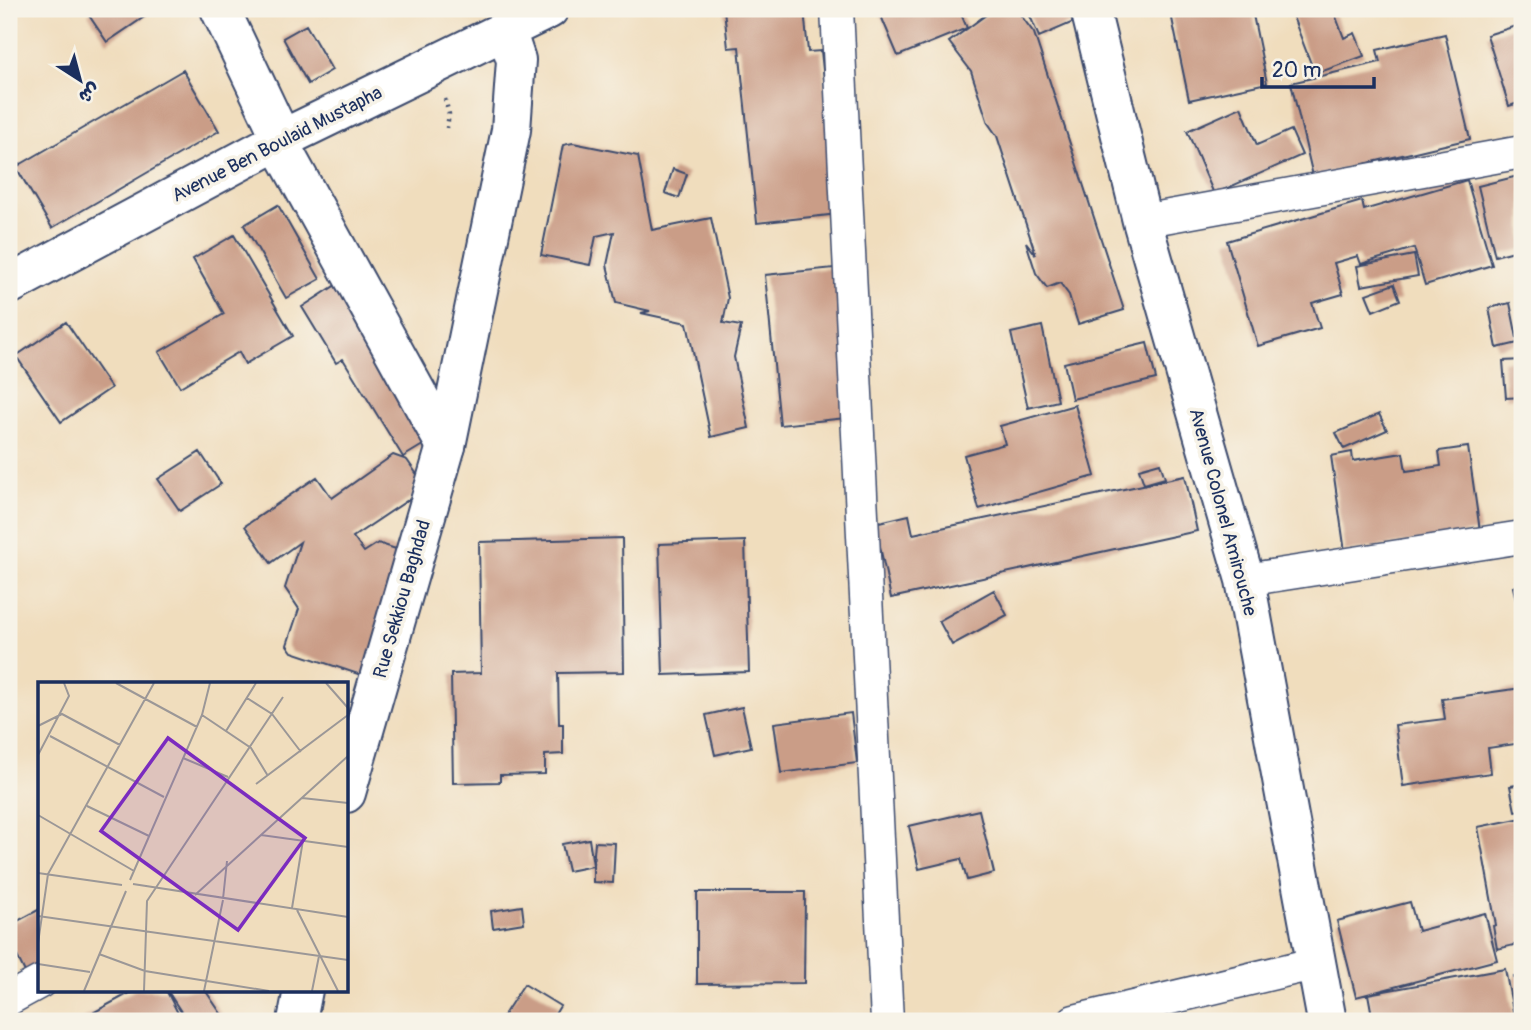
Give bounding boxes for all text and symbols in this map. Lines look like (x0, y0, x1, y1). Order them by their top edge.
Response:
north arrow (46, 46, 116, 116)
scale bar (1262, 46, 1374, 90)
text: 20 m (1272, 57, 1321, 84)
text: ش (74, 77, 105, 109)
street label: Avenue Ben Boulaid Mustapha (168, 80, 386, 208)
street label: Avenue Colonel Amirouche (1184, 406, 1262, 619)
street label: Rue Sekkiou Baghdad (368, 517, 436, 681)
inset map (38, 682, 348, 992)

